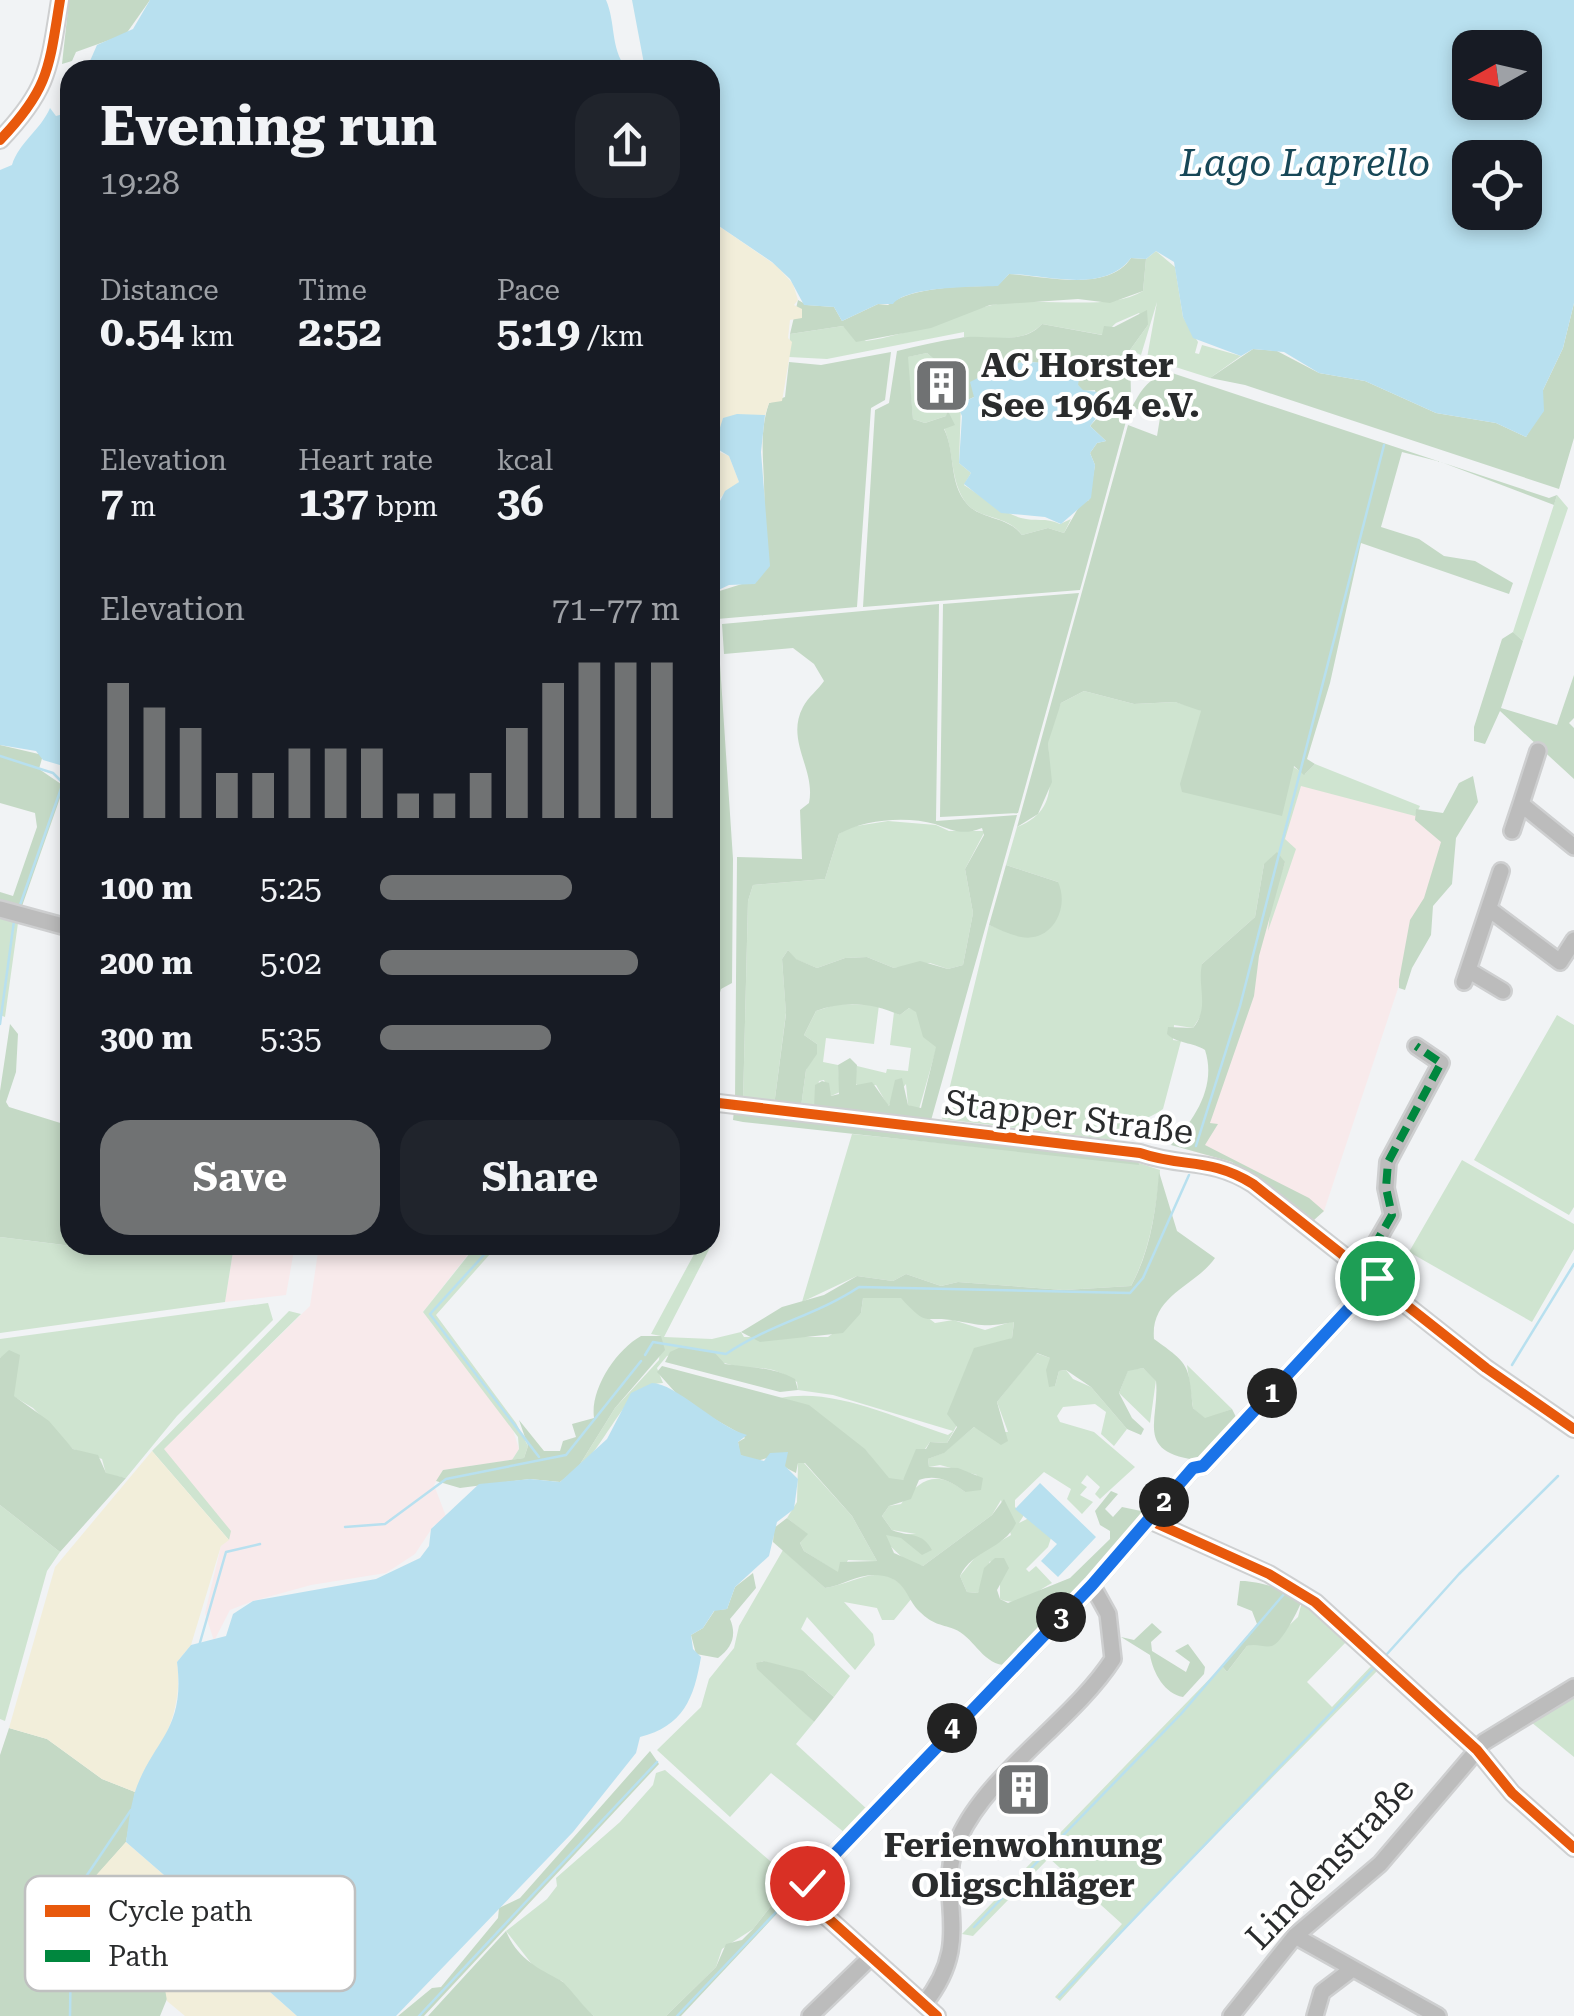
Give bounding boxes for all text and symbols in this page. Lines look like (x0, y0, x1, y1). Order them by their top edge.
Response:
north arrow (1452, 30, 1542, 120)
map controls (1452, 30, 1542, 230)
button: share (575, 93, 680, 198)
text: Evening run (100, 94, 437, 158)
button: locate (1452, 140, 1542, 230)
water label: Lago Laprello (1179, 141, 1430, 186)
text: 19:28 (100, 164, 180, 202)
text: Distance (100, 274, 219, 307)
text: Time (298, 274, 367, 307)
text: Pace (497, 274, 560, 307)
text: 0.54 (100, 307, 184, 356)
text: 2:52 (298, 307, 382, 356)
text: 5:19 (497, 307, 580, 356)
text: km (184, 320, 234, 353)
text: /km (580, 320, 644, 353)
place label: AC Horster See 1964 e.V. (981, 345, 1200, 426)
building icon: AC Horster See 1964 e.V. (912, 355, 972, 415)
text: Elevation (100, 444, 227, 477)
text: Heart rate (298, 444, 433, 477)
text: kcal (497, 444, 553, 477)
text: 7 (100, 477, 124, 526)
text: 137 (298, 477, 369, 526)
text: 36 (497, 477, 544, 526)
text: m (124, 490, 156, 523)
text: bpm (369, 490, 438, 523)
text: Elevation (100, 590, 245, 628)
text: 71–77 m (552, 590, 680, 628)
text: 100 m (100, 869, 193, 907)
text: 5:25 (260, 869, 322, 907)
text: 200 m (100, 944, 193, 982)
text: 5:02 (260, 944, 322, 982)
text: 300 m (100, 1019, 193, 1057)
text: 5:35 (260, 1019, 322, 1057)
street label: Stapper Straße (942, 1082, 1196, 1153)
button: Save (100, 1120, 380, 1235)
button: Share (400, 1120, 680, 1235)
pin (1335, 1236, 1420, 1321)
icon: arrive (1350, 1251, 1405, 1306)
pin: 1 (1247, 1368, 1297, 1418)
text: 1 (1264, 1376, 1280, 1409)
pin: 2 (1139, 1477, 1189, 1527)
text: 2 (1156, 1485, 1172, 1518)
pin: 3 (1036, 1592, 1086, 1642)
text: 3 (1053, 1600, 1069, 1633)
pin: 4 (927, 1703, 977, 1753)
text: 4 (944, 1711, 960, 1744)
building icon: Ferienwohnung Oligschläger (993, 1759, 1053, 1819)
street label: Lindenstraße (1238, 1769, 1423, 1958)
place label: Ferienwohnung Oligschläger (884, 1825, 1163, 1906)
pin (765, 1841, 850, 1926)
icon: check (780, 1856, 835, 1911)
legend (25, 1876, 355, 1991)
text: Cycle path (108, 1895, 253, 1928)
text: Path (108, 1940, 169, 1973)

